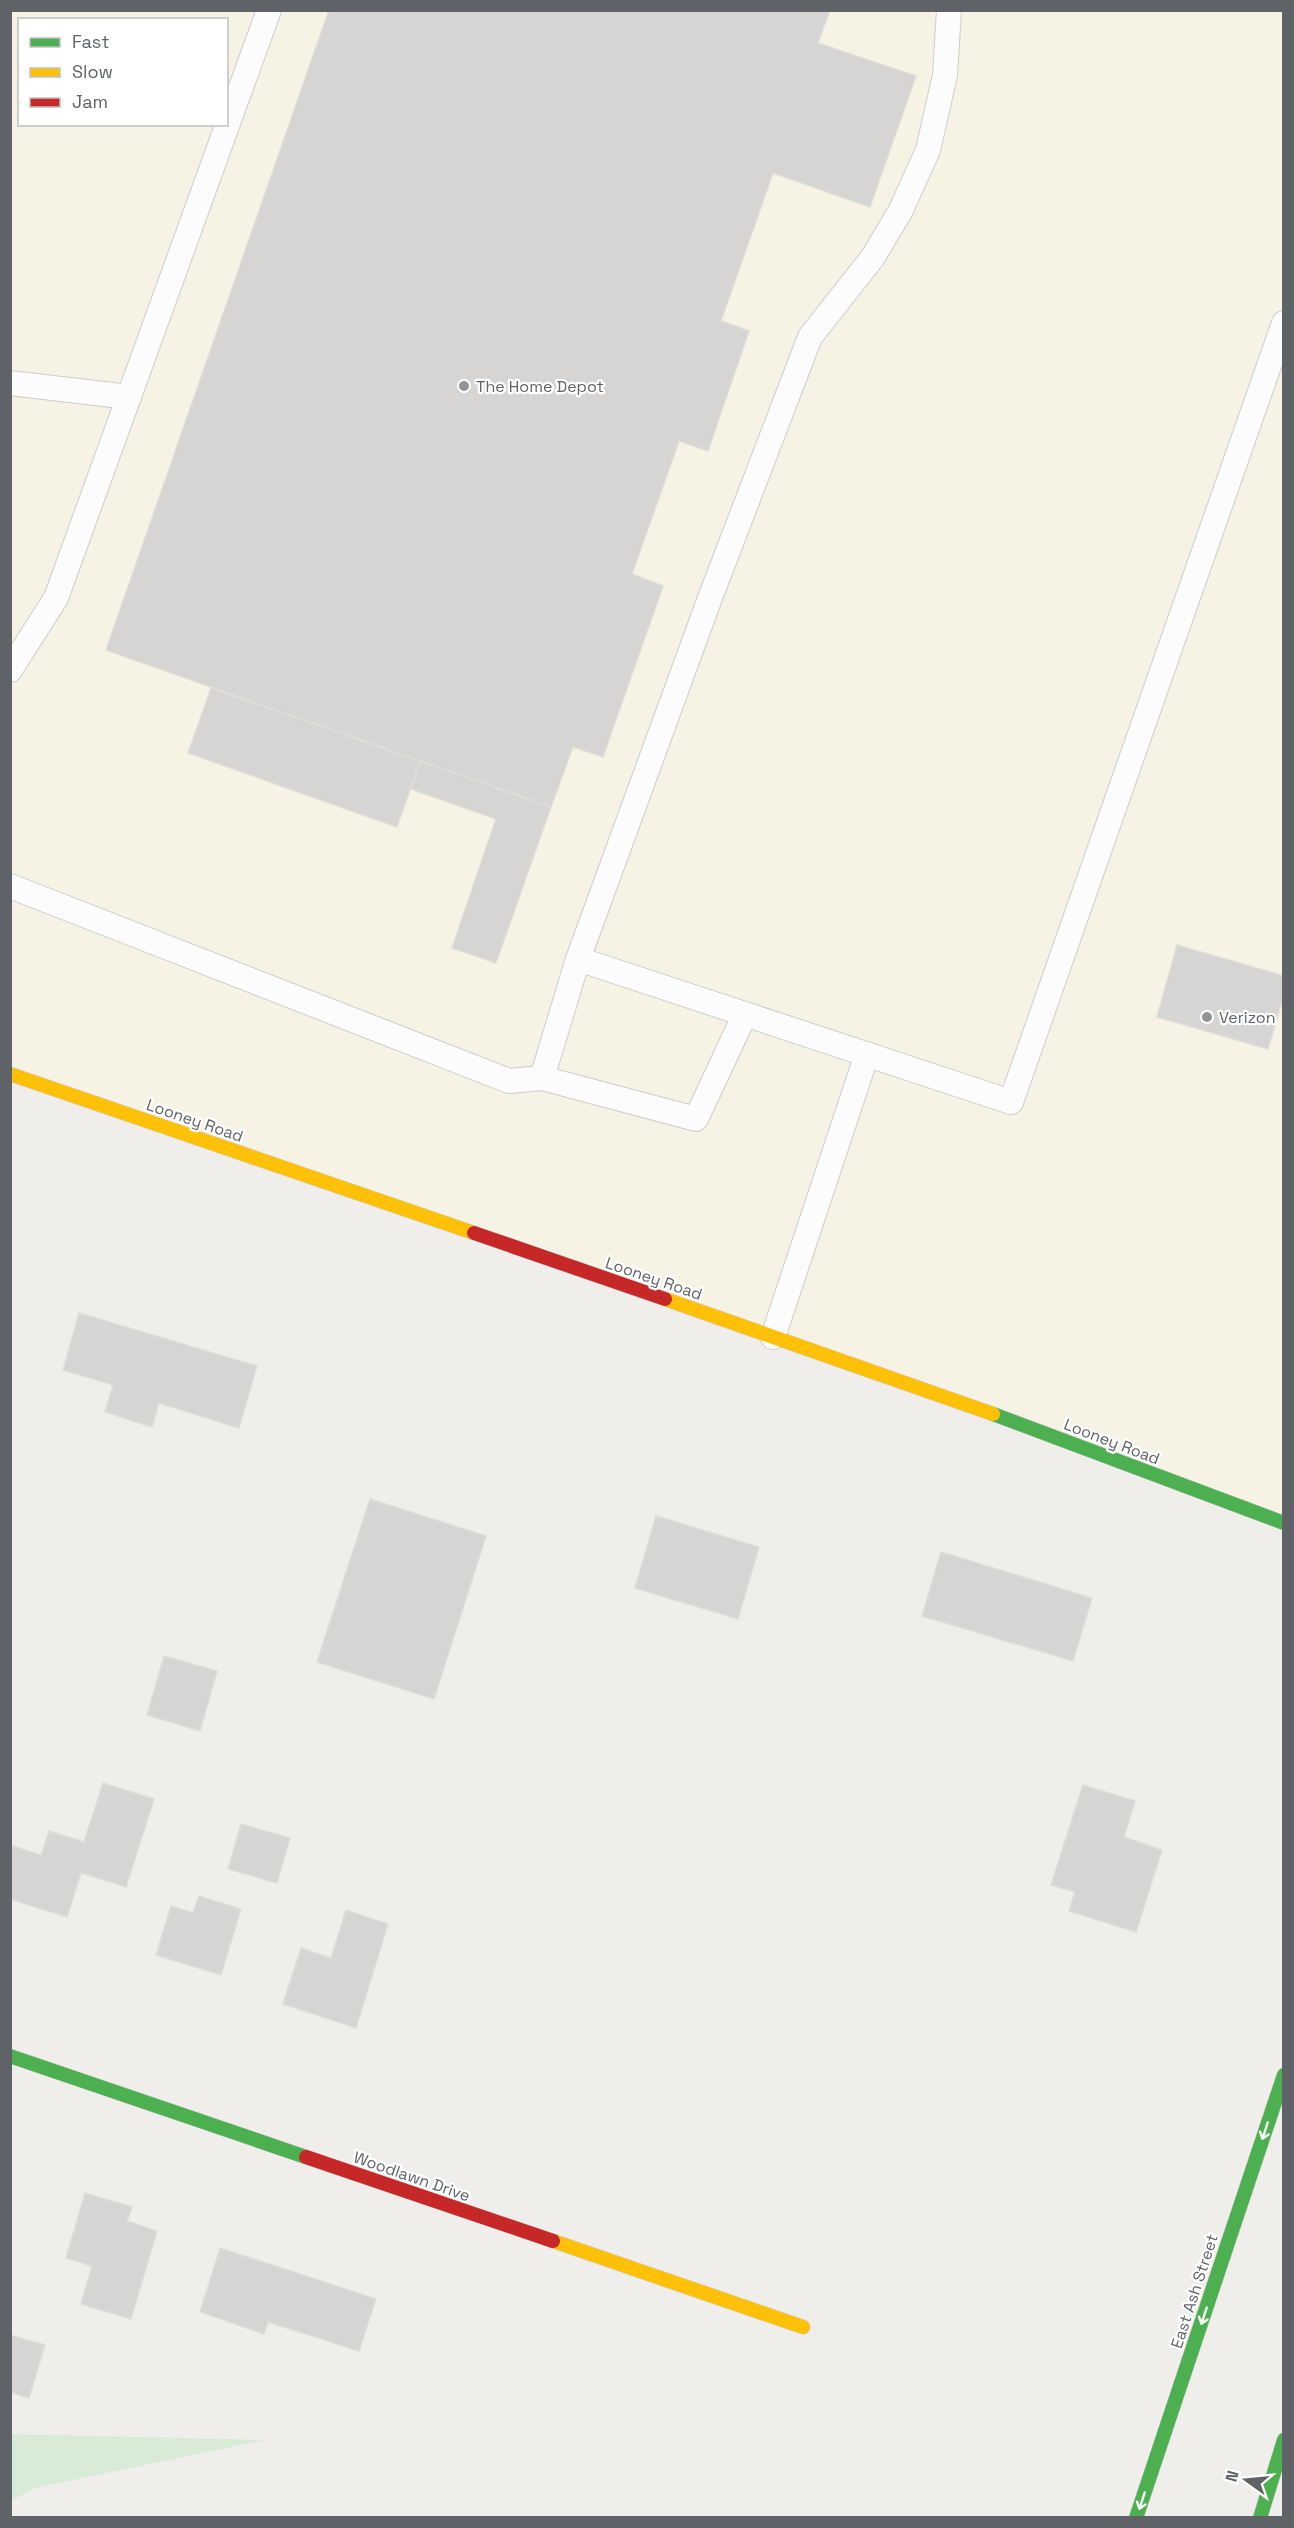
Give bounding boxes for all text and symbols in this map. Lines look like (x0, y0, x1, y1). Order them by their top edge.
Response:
legend (18, 18, 228, 126)
text: Fast (72, 30, 109, 53)
text: Slow (72, 60, 113, 83)
text: Jam (72, 90, 108, 113)
place label: The Home Depot (476, 376, 604, 397)
marker: The Home Depot (457, 379, 471, 393)
place label: Verizon (1219, 1007, 1275, 1028)
marker: Verizon (1200, 1010, 1214, 1024)
street label: Looney Road (144, 1094, 246, 1147)
street label: Looney Road (603, 1252, 705, 1305)
street label: Looney Road (1061, 1414, 1163, 1469)
one-way arrow (1259, 2121, 1270, 2140)
street label: Woodlawn Drive (351, 2147, 473, 2206)
street label: East Ash Street (1166, 2231, 1223, 2351)
one-way arrow (1197, 2306, 1208, 2325)
north arrow (1216, 2450, 1276, 2510)
text: N (1220, 2468, 1244, 2484)
one-way arrow (1136, 2491, 1147, 2510)

